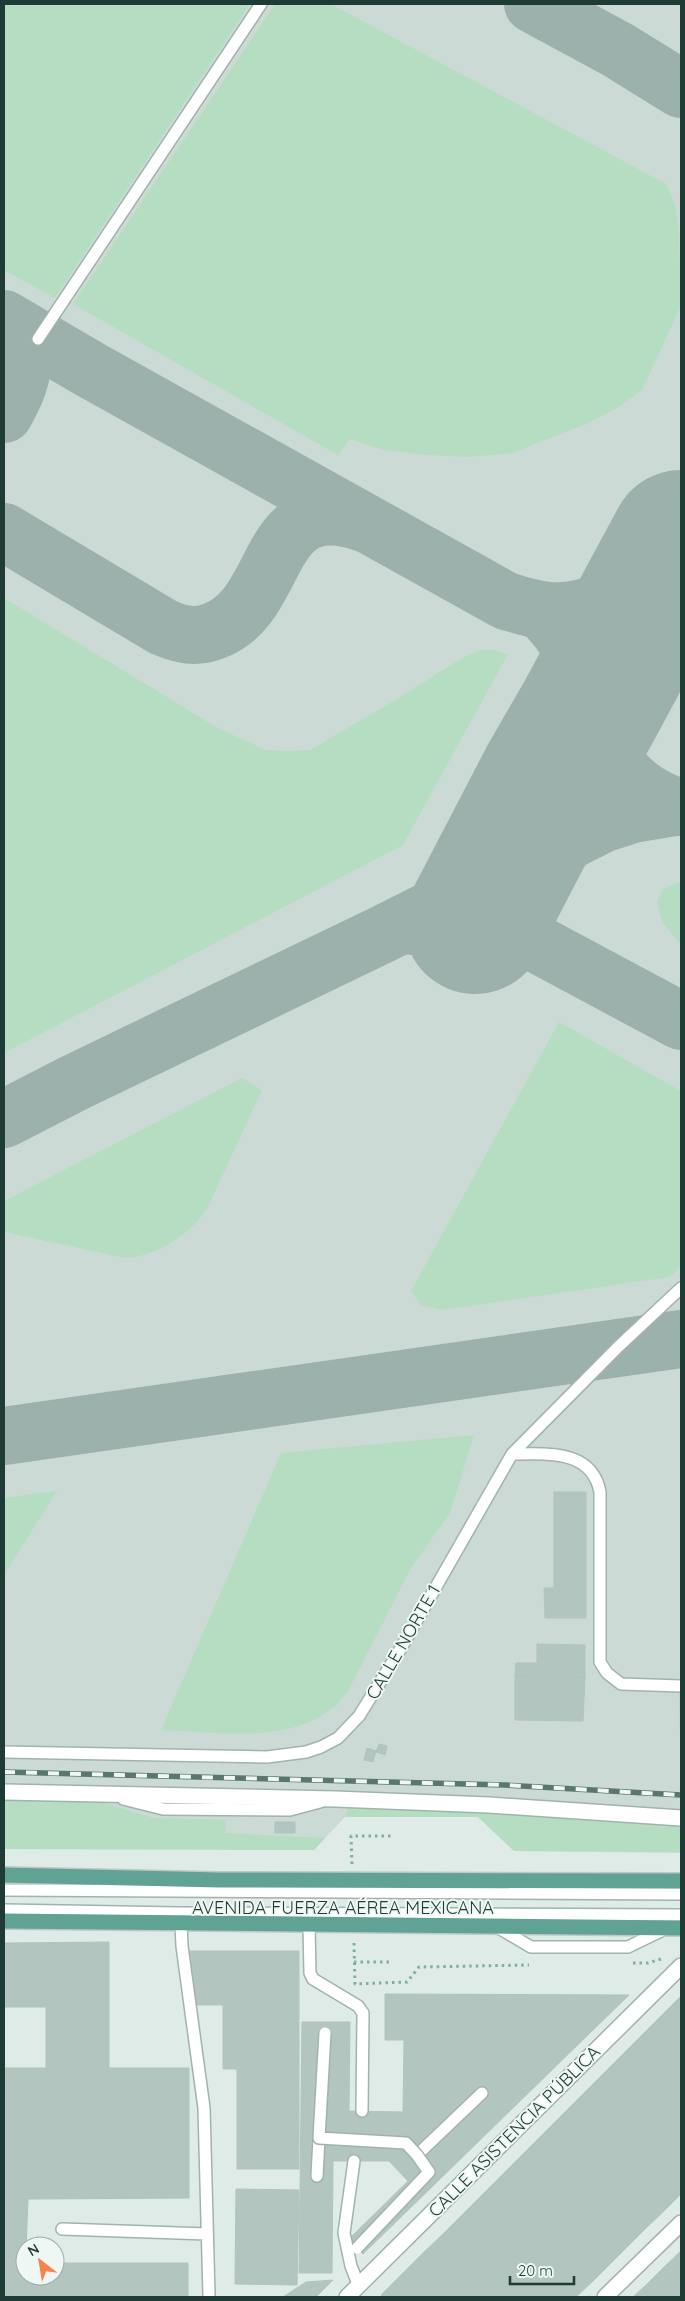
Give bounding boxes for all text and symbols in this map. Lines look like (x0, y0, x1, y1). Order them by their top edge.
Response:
street label: CALLE NORTE 1 (361, 1580, 445, 1704)
street label: AVENIDA FUERZA AÉREA MEXICANA (192, 1896, 494, 1919)
street label: CALLE ASISTENCIA PÚBLICA (423, 2040, 605, 2222)
north arrow (15, 2236, 65, 2286)
text: N (24, 2239, 42, 2260)
scale bar (510, 2254, 574, 2286)
text: 20 m (518, 2261, 553, 2280)

